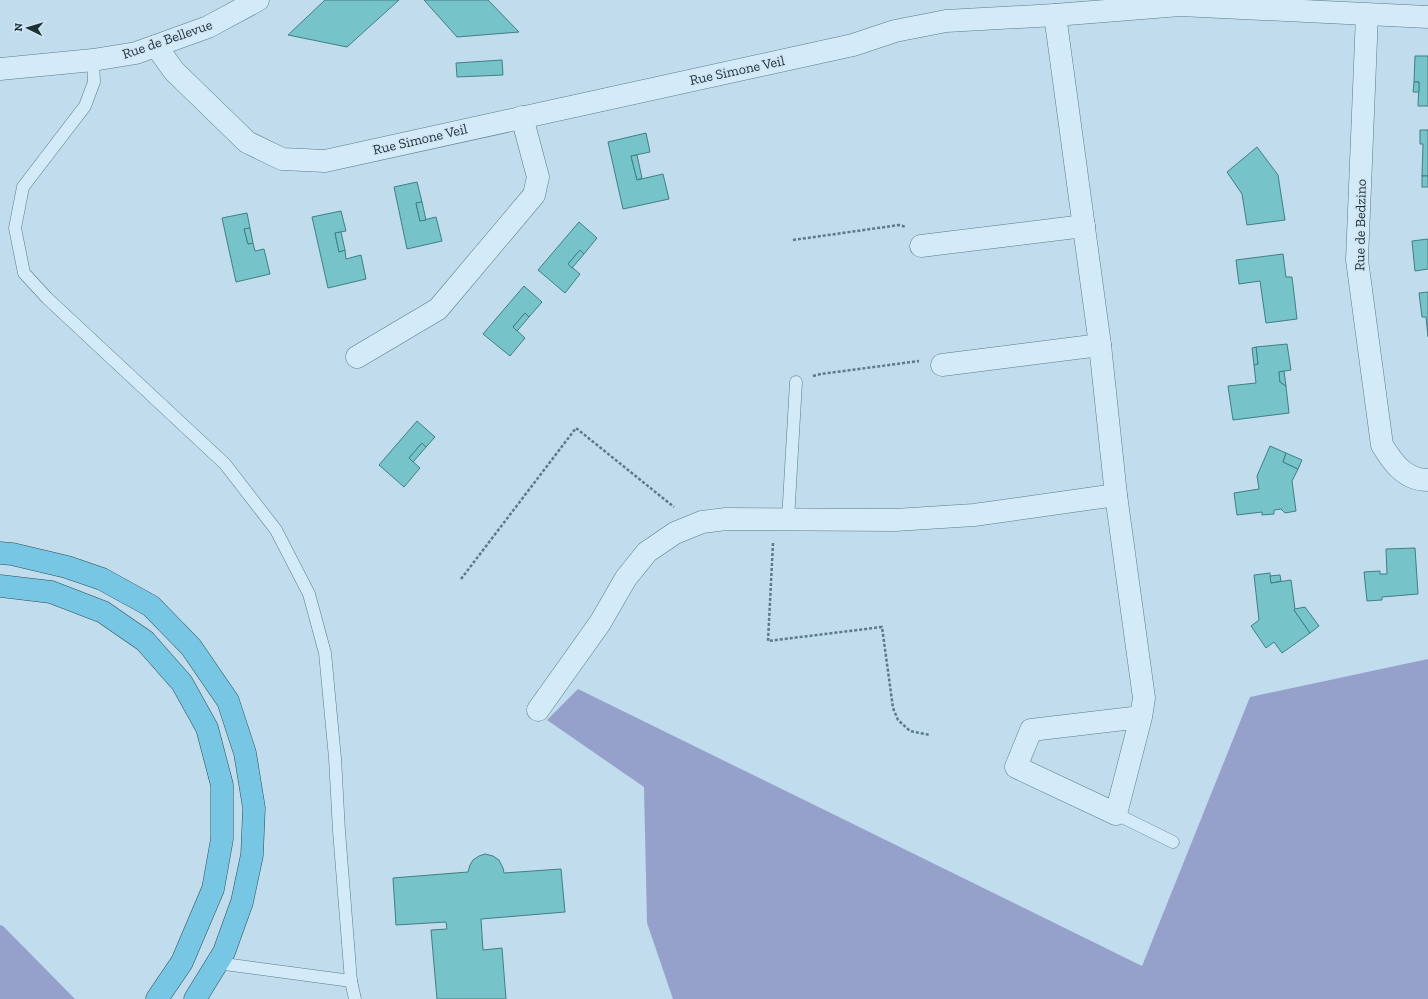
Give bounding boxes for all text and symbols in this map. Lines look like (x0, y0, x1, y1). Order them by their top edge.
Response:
north arrow (8, 8, 48, 48)
street label: Rue de Bellevue (120, 16, 215, 63)
text: N (12, 22, 25, 32)
street label: Rue Simone Veil (688, 52, 786, 89)
street label: Rue Simone Veil (371, 120, 469, 159)
street label: Rue de Bedzino (1351, 179, 1370, 271)

